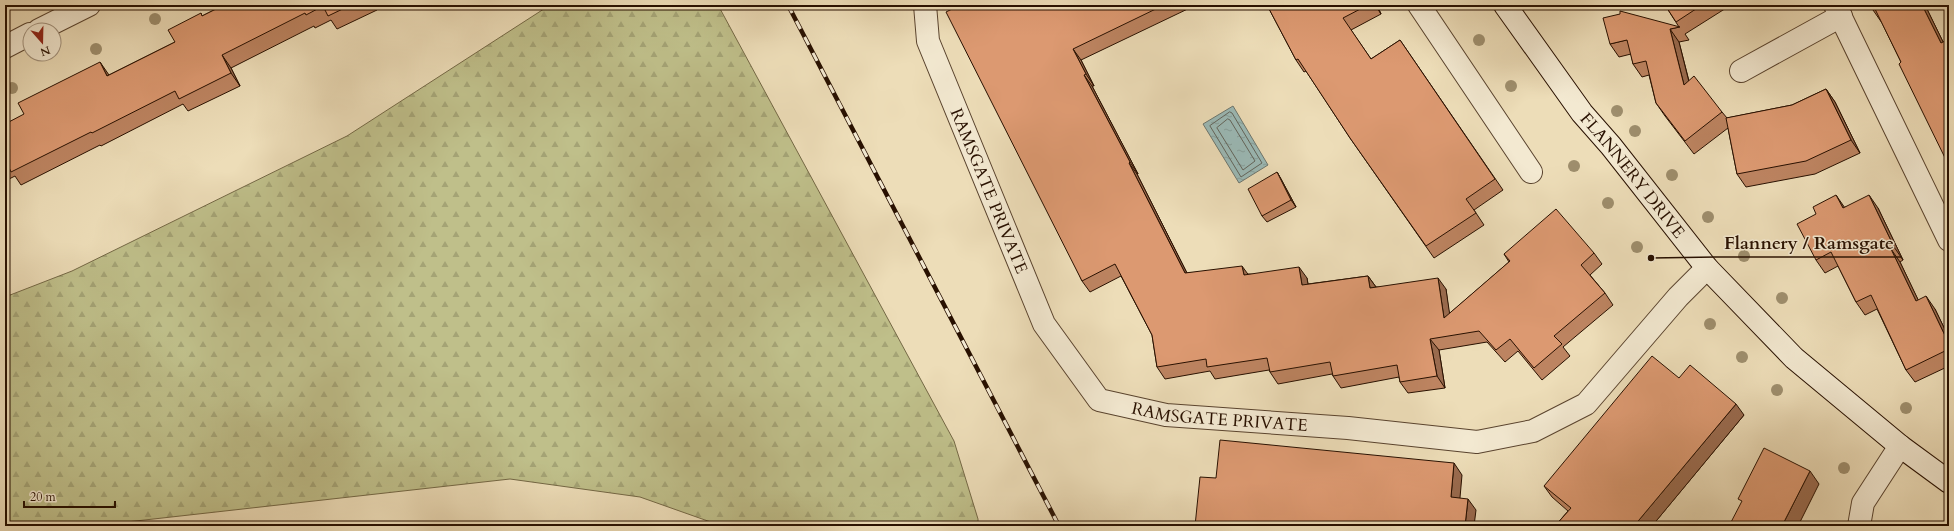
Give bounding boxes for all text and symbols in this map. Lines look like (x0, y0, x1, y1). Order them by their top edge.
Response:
north arrow (22, 22, 62, 62)
text: N (38, 42, 52, 60)
street label: RAMSGATE PRIVATE (945, 105, 1033, 277)
street label: FLANNERY DRIVE (1575, 108, 1690, 243)
callout: Flannery / Ramsgate (1716, 227, 1902, 257)
text: Flannery / Ramsgate (1724, 231, 1894, 256)
street label: RAMSGATE PRIVATE (1129, 397, 1308, 437)
scale bar (24, 483, 115, 509)
text: 20 m (30, 489, 57, 505)

